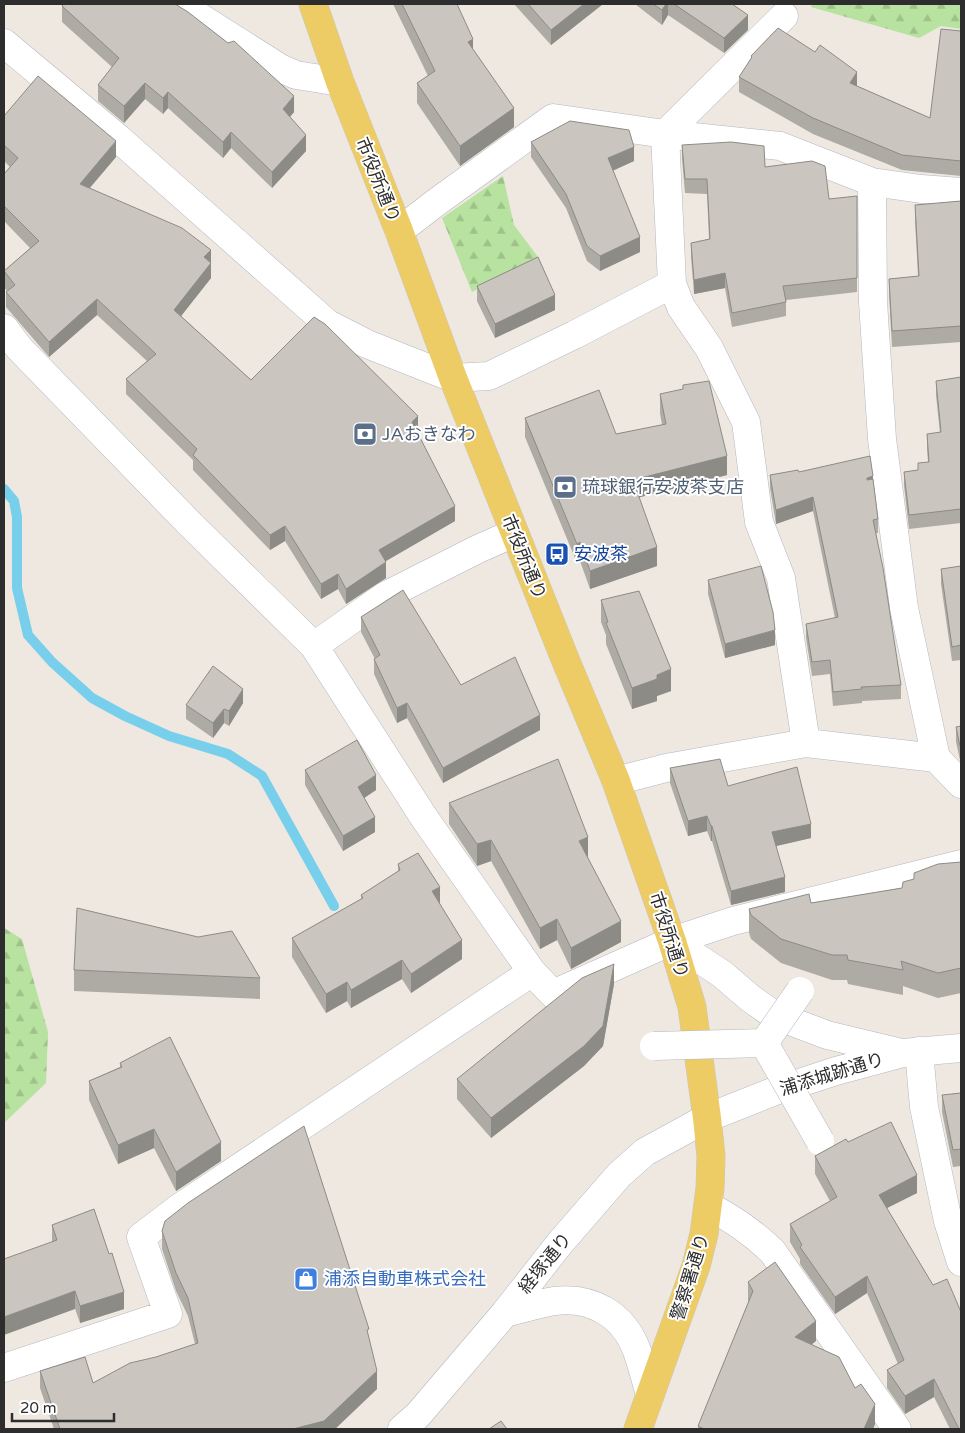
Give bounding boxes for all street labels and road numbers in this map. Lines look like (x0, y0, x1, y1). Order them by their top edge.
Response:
street label: 市役所通り (351, 134, 405, 226)
street label: 市役所通り (497, 511, 551, 603)
street label: 市役所通り (645, 889, 693, 981)
street label: 浦添城跡通り (777, 1048, 887, 1100)
street label: 経塚通り (514, 1228, 576, 1298)
street label: 警察署通り (666, 1231, 714, 1323)

